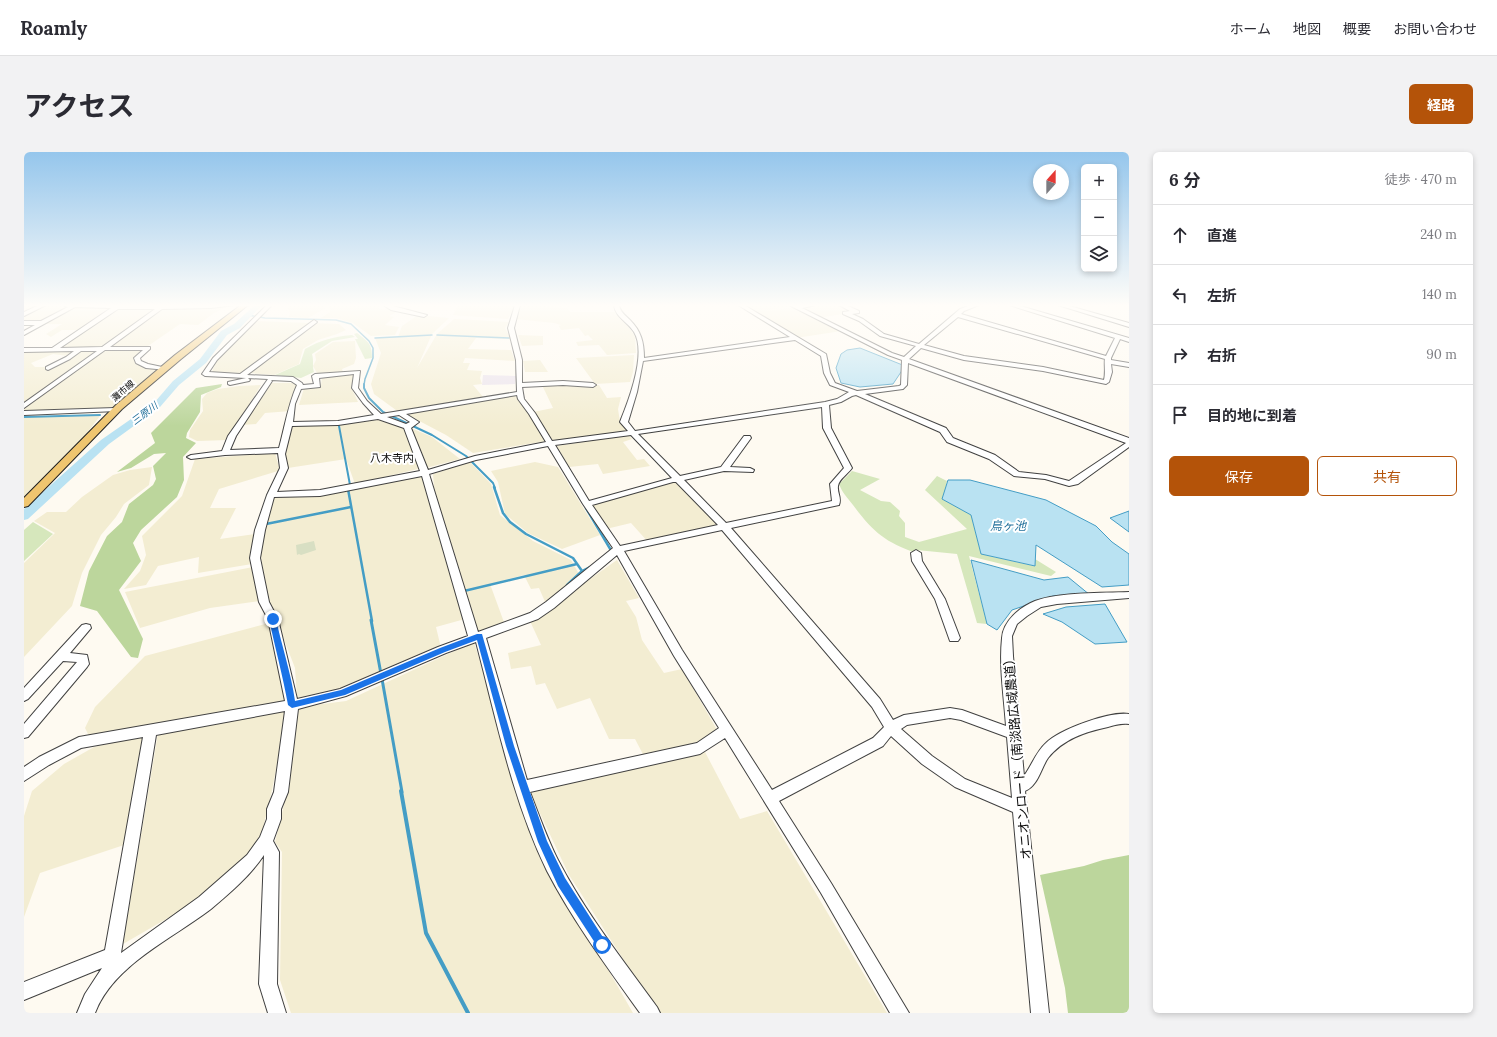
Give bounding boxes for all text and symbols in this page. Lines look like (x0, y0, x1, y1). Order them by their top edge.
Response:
text: Roamly (20, 16, 87, 40)
text: ホーム (1229, 20, 1271, 38)
text: 地図 (1293, 20, 1321, 38)
text: 概要 (1343, 20, 1371, 38)
text: お問い合わせ (1393, 20, 1477, 38)
button: 経路 (1409, 84, 1473, 124)
text: アクセス (24, 88, 135, 124)
north arrow (1033, 164, 1069, 200)
map controls (1081, 164, 1117, 272)
button: + (1081, 164, 1117, 200)
text: 6 分 (1169, 169, 1200, 191)
text: 徒歩 · 470 m (1385, 171, 1457, 188)
button: − (1081, 200, 1117, 236)
icon: ahead (1169, 224, 1191, 246)
text: 直進 (1207, 226, 1237, 245)
text: 240 m (1420, 226, 1457, 243)
button: layers (1081, 236, 1117, 272)
icon: left (1169, 284, 1191, 306)
text: 左折 (1207, 286, 1237, 305)
text: 140 m (1422, 286, 1457, 303)
icon: right (1169, 344, 1191, 366)
text: 右折 (1207, 346, 1237, 365)
text: 90 m (1426, 346, 1457, 363)
street label: 灘市線 (109, 377, 137, 404)
water label: 三原川 (128, 399, 161, 428)
icon: arrive (1169, 404, 1191, 426)
text: 目的地に到着 (1207, 406, 1297, 425)
district label: 八木寺内 (370, 451, 414, 465)
button: 保存 (1169, 456, 1309, 496)
button: 共有 (1317, 456, 1457, 496)
water label: 鳥ヶ池 (990, 518, 1027, 533)
route end (264, 610, 282, 628)
street label: オニオンロード（南淡路広域農道） (1000, 652, 1035, 860)
route start (593, 936, 611, 954)

